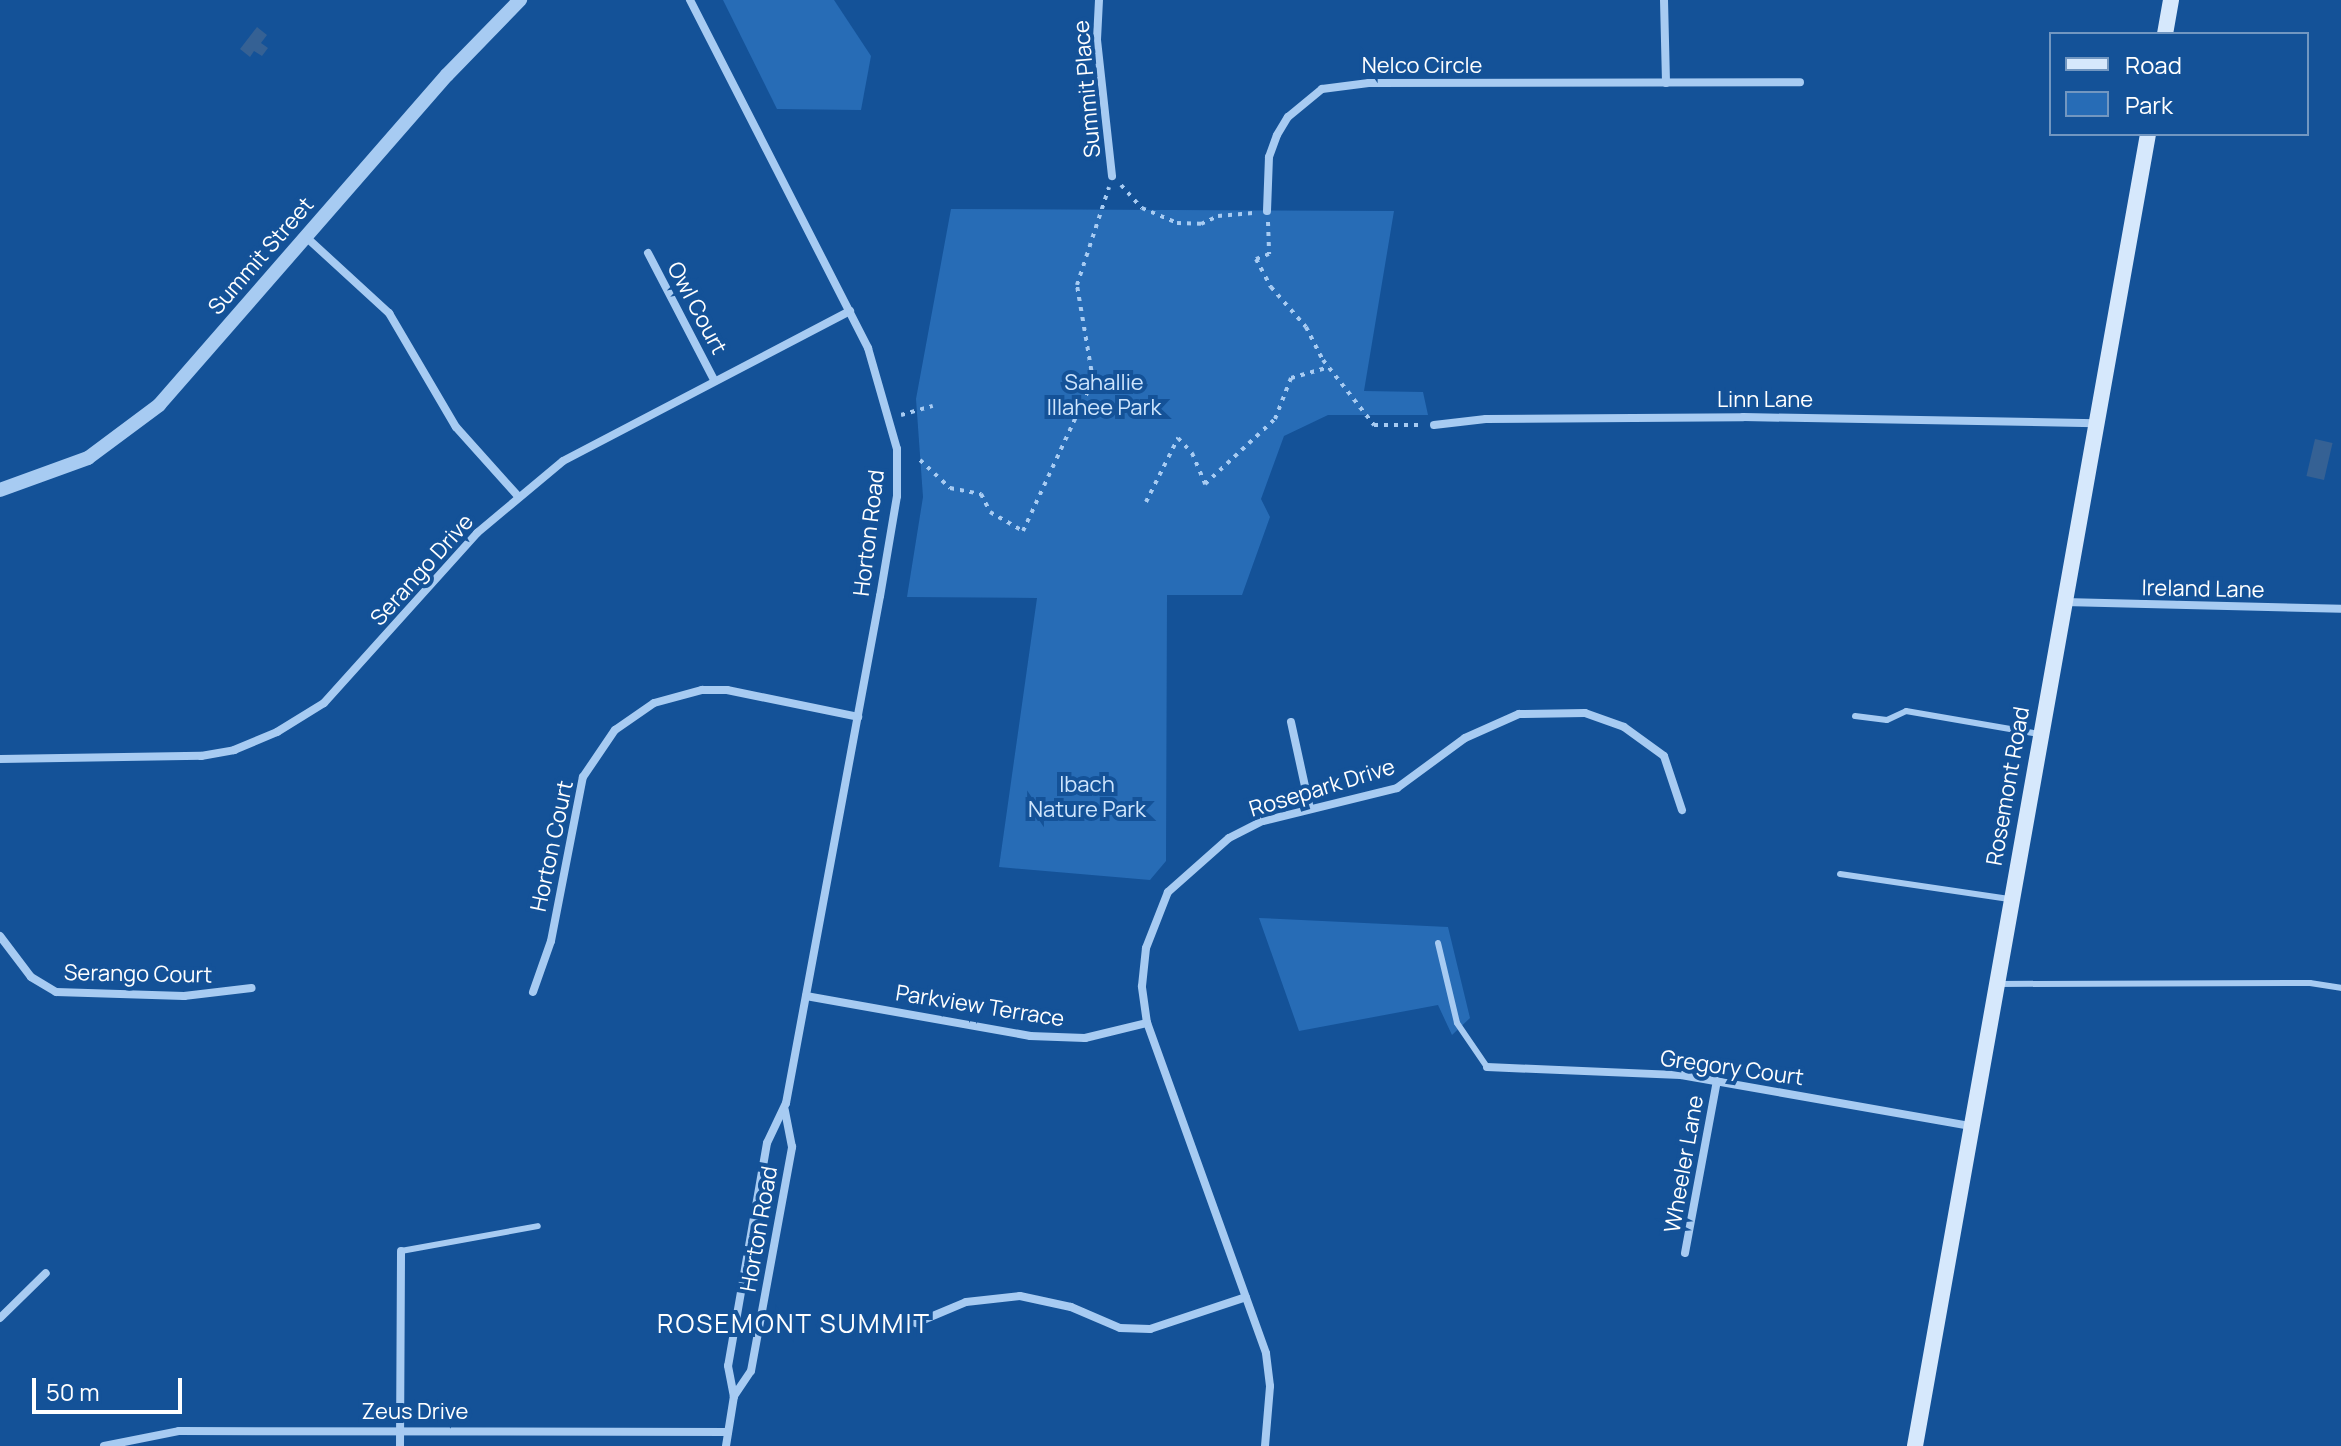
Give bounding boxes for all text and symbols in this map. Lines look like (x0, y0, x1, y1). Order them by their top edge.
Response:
street label: Summit Place (1068, 19, 1106, 159)
legend (2049, 32, 2309, 136)
text: Road (2125, 48, 2182, 81)
street label: Nelco Circle (1362, 53, 1482, 79)
text: Park (2125, 88, 2173, 121)
street label: Summit Street (203, 192, 319, 320)
street label: Owl Court (662, 257, 732, 359)
park label: Sahallie Illahee Park (1047, 369, 1161, 420)
street label: Linn Lane (1717, 387, 1813, 413)
street label: Horton Road (848, 468, 890, 598)
street label: Serango Drive (365, 509, 479, 631)
street label: Ireland Lane (2141, 575, 2265, 603)
street label: Rosemont Road (1981, 704, 2035, 868)
street label: Rosepark Drive (1246, 753, 1398, 823)
park label: Ibach Nature Park (1028, 771, 1146, 822)
street label: Horton Court (525, 778, 579, 914)
street label: Serango Court (64, 960, 212, 988)
street label: Parkview Terrace (894, 980, 1066, 1032)
street label: Gregory Court (1659, 1045, 1805, 1091)
street label: Wheeler Lane (1659, 1093, 1709, 1235)
street label: Horton Road (735, 1164, 783, 1294)
district label: ROSEMONT SUMMIT (657, 1308, 931, 1340)
scale bar (36, 1362, 186, 1412)
text: 50 m (46, 1375, 100, 1408)
street label: Zeus Drive (362, 1399, 468, 1425)

